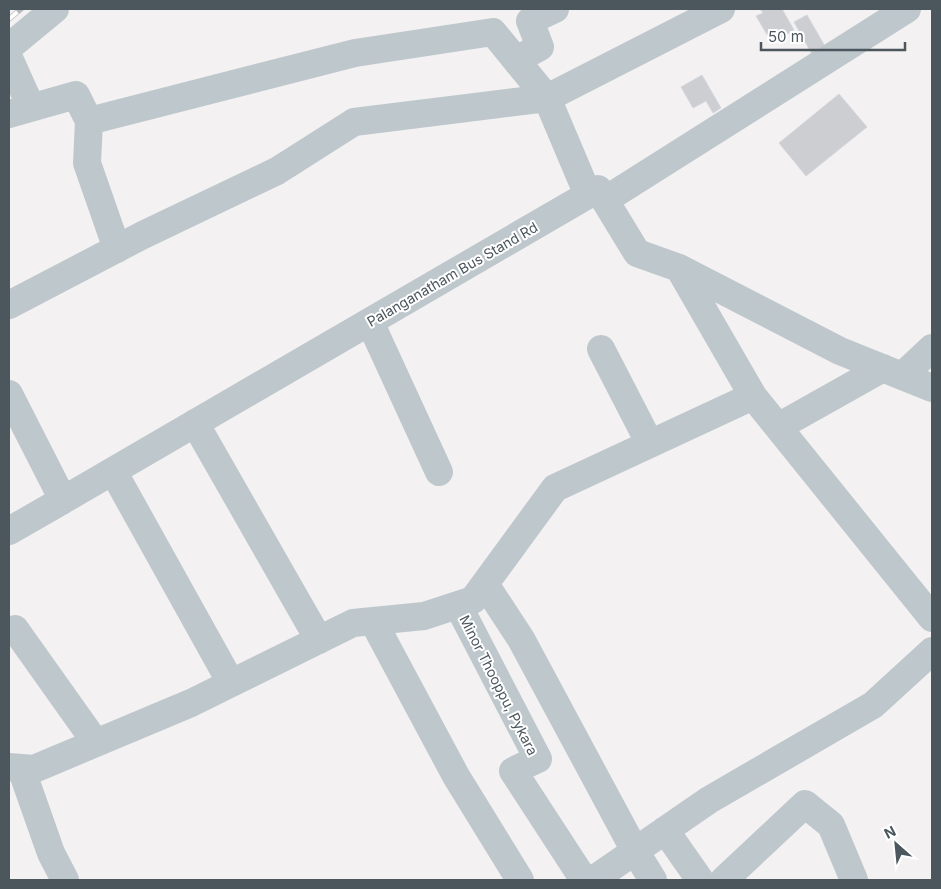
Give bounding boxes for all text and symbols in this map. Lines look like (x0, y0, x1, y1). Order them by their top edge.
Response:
scale bar (761, 20, 905, 52)
text: 50 m (768, 27, 804, 46)
street label: Palanganatham Bus Stand Rd (364, 218, 540, 330)
street label: Minor Thooppu, Pykara (456, 612, 542, 758)
north arrow (871, 819, 921, 869)
text: N (881, 822, 898, 842)

